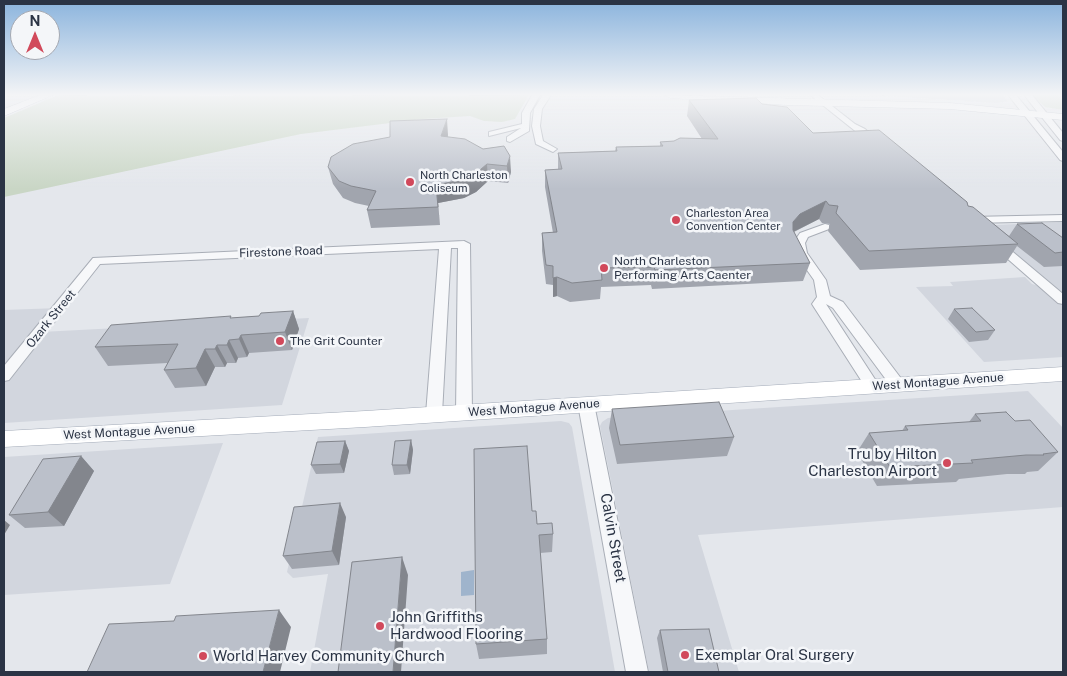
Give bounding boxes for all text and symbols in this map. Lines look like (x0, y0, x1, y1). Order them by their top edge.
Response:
north arrow (10, 10, 60, 60)
text: N (30, 13, 40, 29)
place label: North Charleston Coliseum (420, 169, 508, 195)
marker: North Charleston Coliseum (404, 176, 416, 188)
place label: Charleston Area Convention Center (686, 207, 781, 233)
marker: Charleston Area Convention Center (670, 214, 682, 226)
street label: Firestone Road (239, 243, 323, 261)
place label: North Charleston Performing Arts Caenter (614, 254, 751, 282)
marker: North Charleston Performing Arts Caenter (598, 262, 610, 274)
street label: Ozark Street (23, 287, 79, 351)
place label: The Grit Counter (290, 334, 383, 348)
marker: The Grit Counter (274, 335, 286, 347)
street label: West Montague Avenue (872, 370, 1004, 394)
street label: West Montague Avenue (468, 396, 600, 420)
street label: West Montague Avenue (63, 421, 195, 443)
place label: Tru by Hilton Charleston Airport (808, 445, 937, 480)
marker: Tru by Hilton Charleston Airport (941, 457, 953, 469)
street label: Calvin Street (596, 492, 630, 584)
place label: John Griffiths Hardwood Flooring (390, 608, 523, 643)
marker: John Griffiths Hardwood Flooring (374, 620, 386, 632)
place label: Exemplar Oral Surgery (695, 646, 854, 664)
place label: World Harvey Community Church (213, 647, 445, 665)
marker: Exemplar Oral Surgery (679, 649, 691, 661)
marker: World Harvey Community Church (197, 650, 209, 662)

